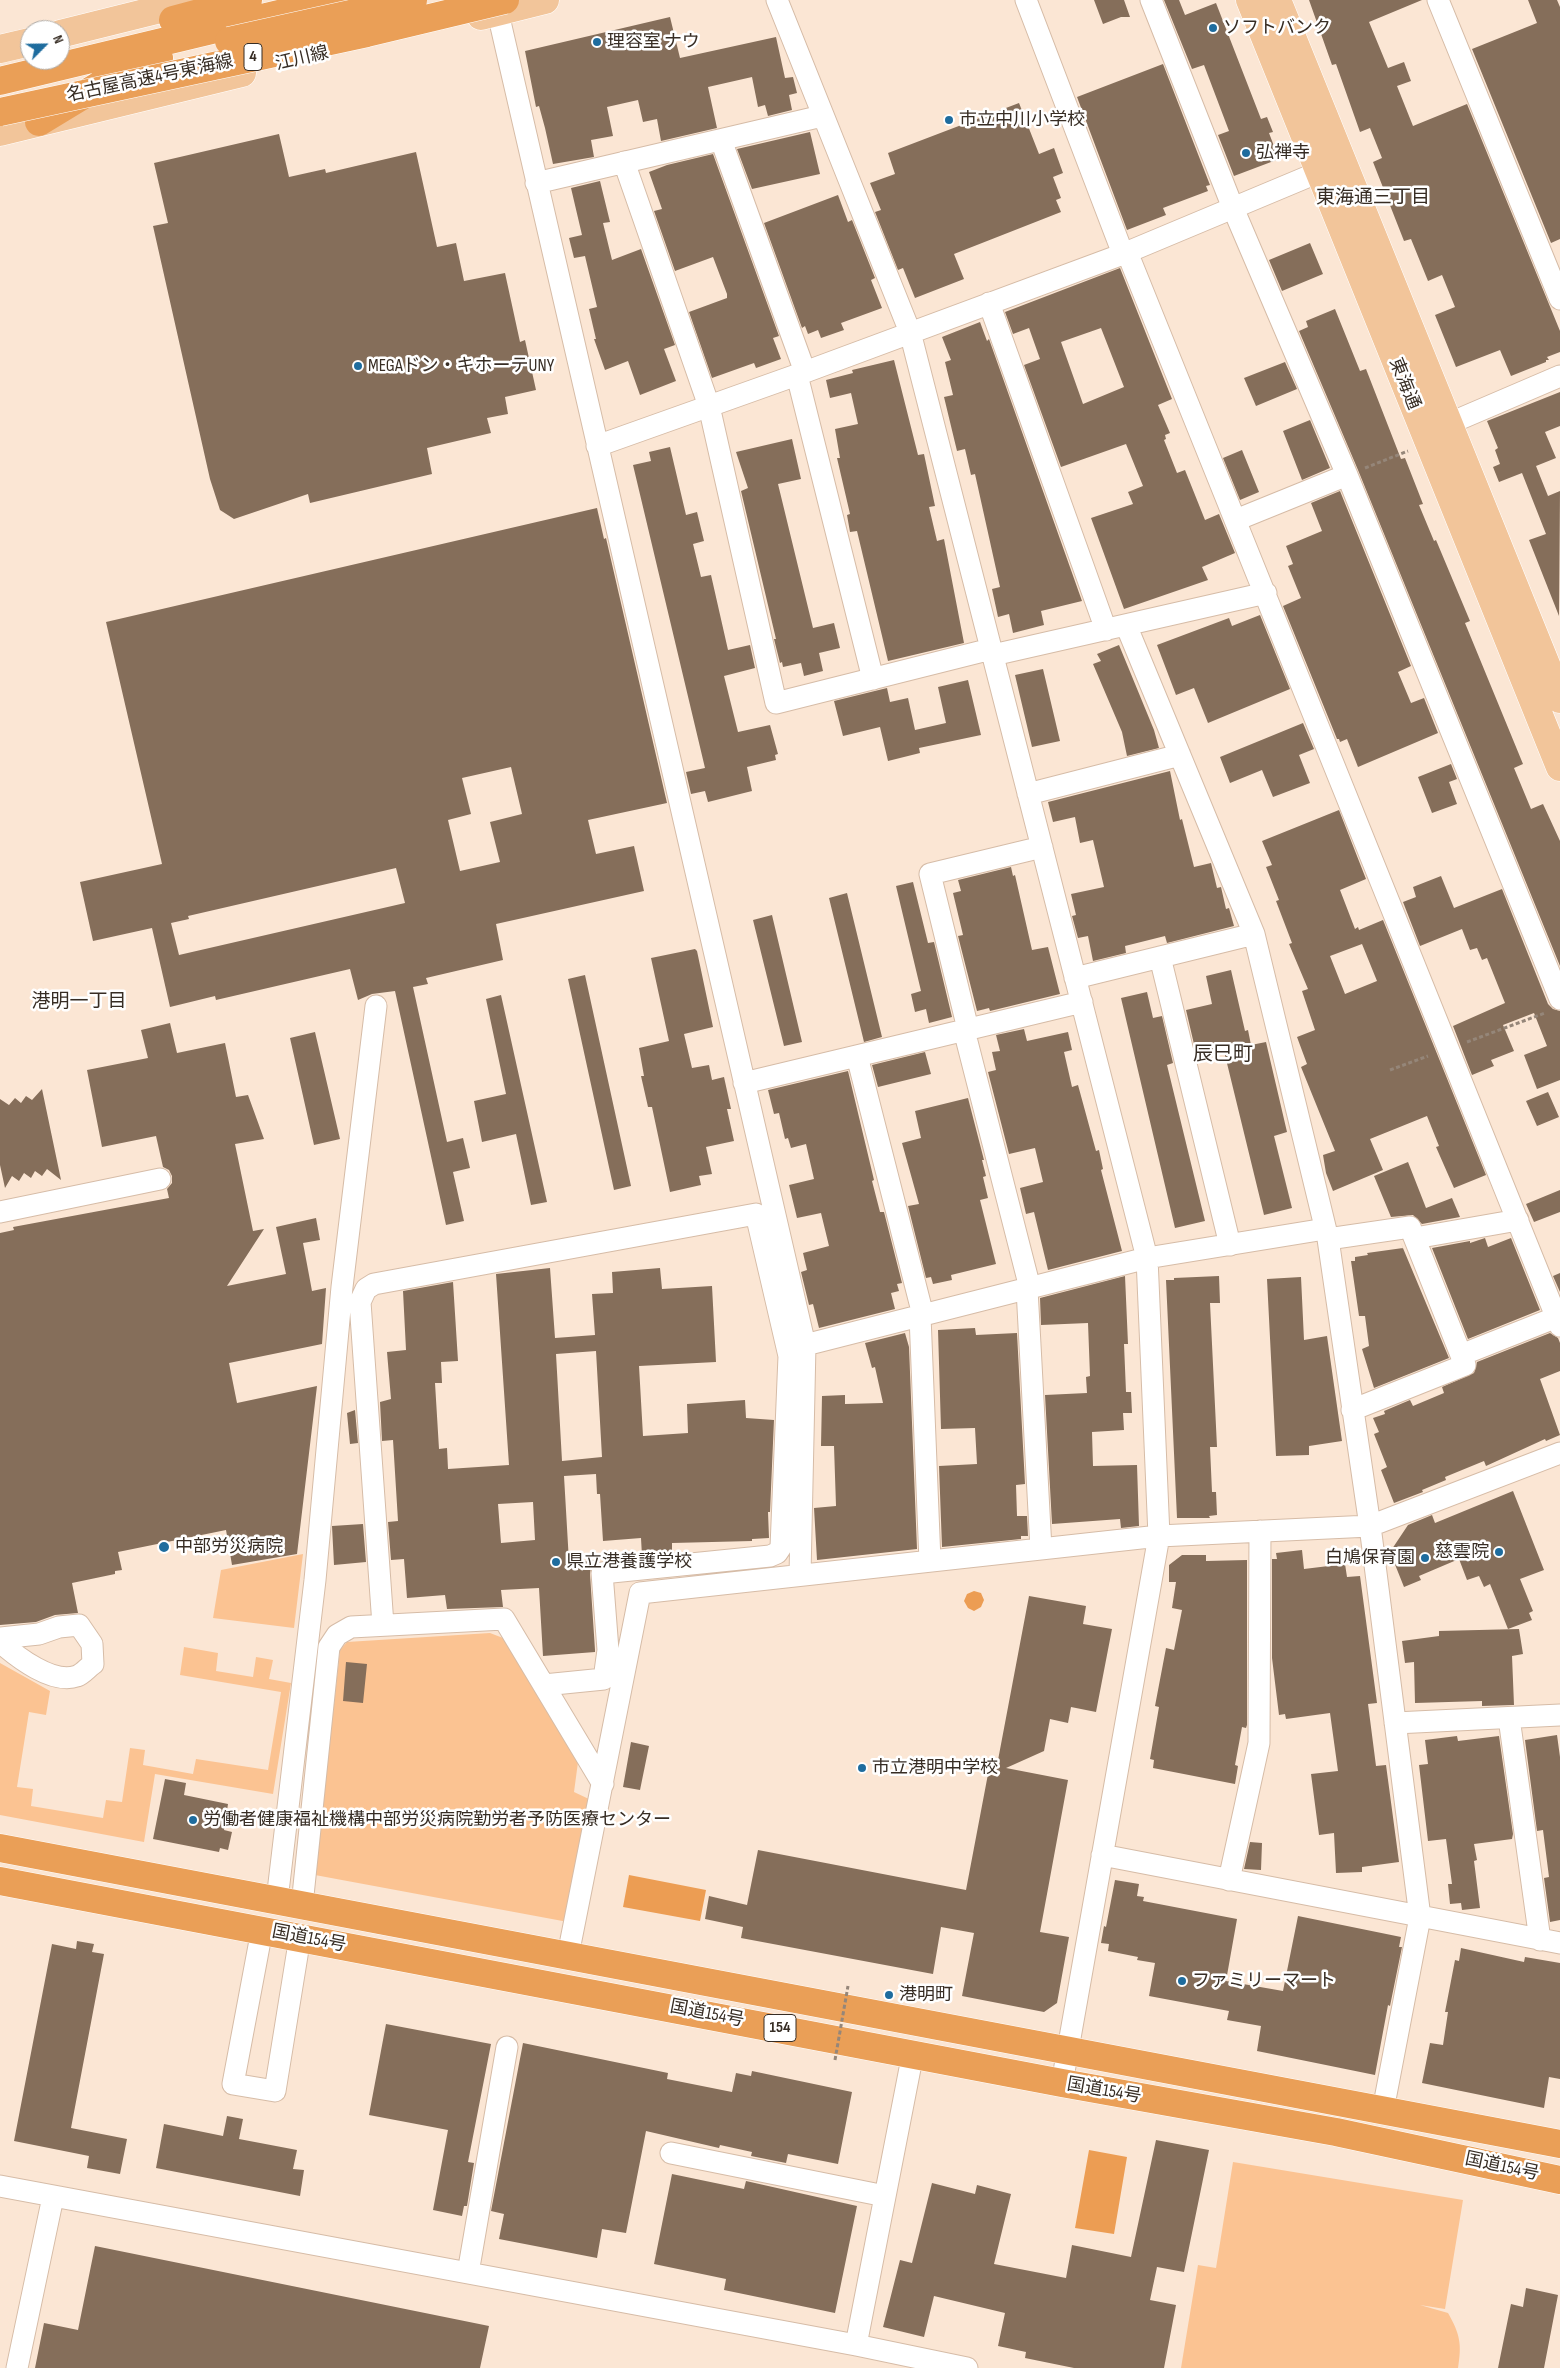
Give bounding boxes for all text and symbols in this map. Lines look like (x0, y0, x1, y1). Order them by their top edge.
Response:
place label: ソフトバンク (1223, 17, 1331, 39)
north arrow (20, 20, 70, 70)
marker: ソフトバンク (1207, 22, 1219, 34)
place label: 理容室 ナウ (607, 31, 700, 53)
text: N (49, 33, 68, 46)
marker: 理容室 ナウ (591, 36, 603, 48)
street label: 江川線 (273, 42, 331, 76)
road number: 4 (244, 44, 262, 70)
street label: 名古屋高速4号東海線 (65, 51, 235, 107)
place label: 市立中川小学校 (959, 109, 1085, 131)
marker: 市立中川小学校 (943, 114, 955, 126)
place label: 弘禅寺 (1256, 142, 1310, 164)
marker: 弘禅寺 (1240, 147, 1252, 159)
district label: 東海通三丁目 (1316, 187, 1430, 209)
place label: MEGAドン・キホーテUNY (368, 355, 554, 377)
street label: 東海通 (1384, 355, 1424, 413)
marker: MEGAドン・キホーテUNY (352, 360, 364, 372)
district label: 港明一丁目 (32, 991, 126, 1013)
district label: 辰巳町 (1193, 1043, 1253, 1067)
place label: 中部労災病院 (175, 1536, 283, 1558)
marker: 中部労災病院 (157, 1540, 171, 1554)
place label: 慈雲院 (1435, 1541, 1489, 1563)
marker: 慈雲院 (1493, 1546, 1505, 1558)
place label: 白鳩保育園 (1325, 1547, 1415, 1569)
place label: 県立港養護学校 (566, 1551, 692, 1573)
marker: 白鳩保育園 (1419, 1552, 1431, 1564)
marker: 県立港養護学校 (550, 1556, 562, 1568)
place label: 市立港明中学校 (872, 1757, 998, 1779)
marker: 市立港明中学校 (856, 1762, 868, 1774)
place label: 労働者健康福祉機構中部労災病院勤労者予防医療センター (203, 1809, 671, 1831)
marker: 労働者健康福祉機構中部労災病院勤労者予防医療センター (187, 1814, 199, 1826)
street label: 国道154号 (270, 1921, 348, 1957)
place label: ファミリーマート (1192, 1970, 1336, 1992)
marker: ファミリーマート (1176, 1975, 1188, 1987)
place label: 港明町 (899, 1984, 953, 2006)
marker: 港明町 (883, 1989, 895, 2001)
street label: 国道154号 (668, 1996, 746, 2032)
road number: 154 (764, 2015, 796, 2042)
street label: 国道154号 (1065, 2074, 1143, 2108)
street label: 国道154号 (1463, 2149, 1541, 2185)

